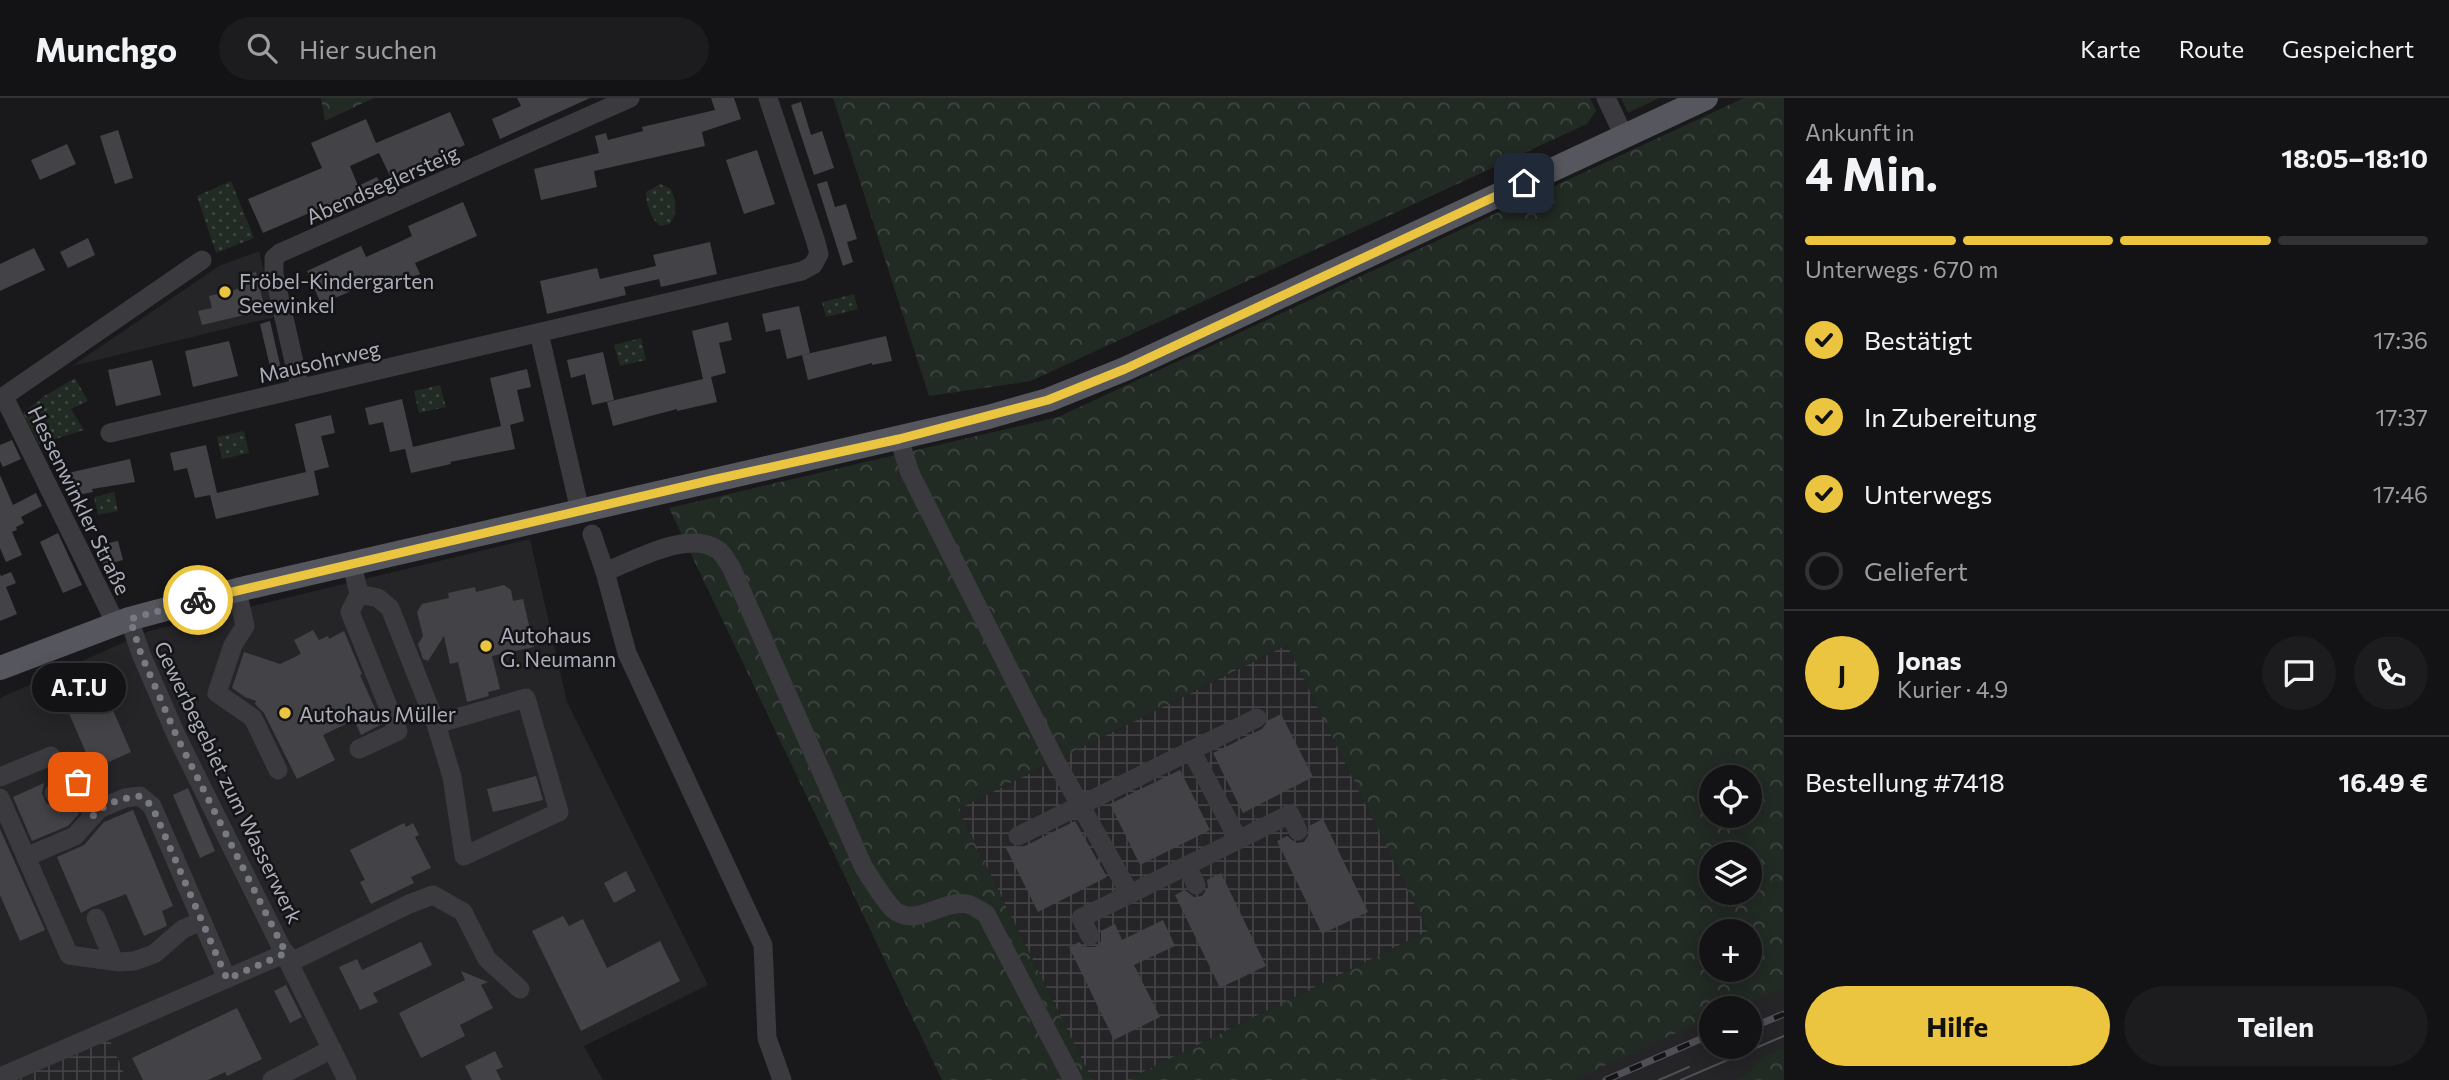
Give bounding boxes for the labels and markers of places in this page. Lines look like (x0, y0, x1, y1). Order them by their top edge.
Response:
pin (1494, 153, 1554, 213)
place label: Fröbel-Kindergarten Seewinkel (239, 268, 434, 317)
marker: Fröbel-Kindergarten Seewinkel (217, 284, 233, 300)
place label: Autohaus G. Neumann (500, 622, 616, 671)
marker: Autohaus G. Neumann (478, 638, 494, 654)
callout: A.T.U (31, 663, 125, 712)
place label: Autohaus Müller (299, 701, 456, 726)
marker: Autohaus Müller (277, 705, 293, 721)
pin (48, 752, 108, 812)

